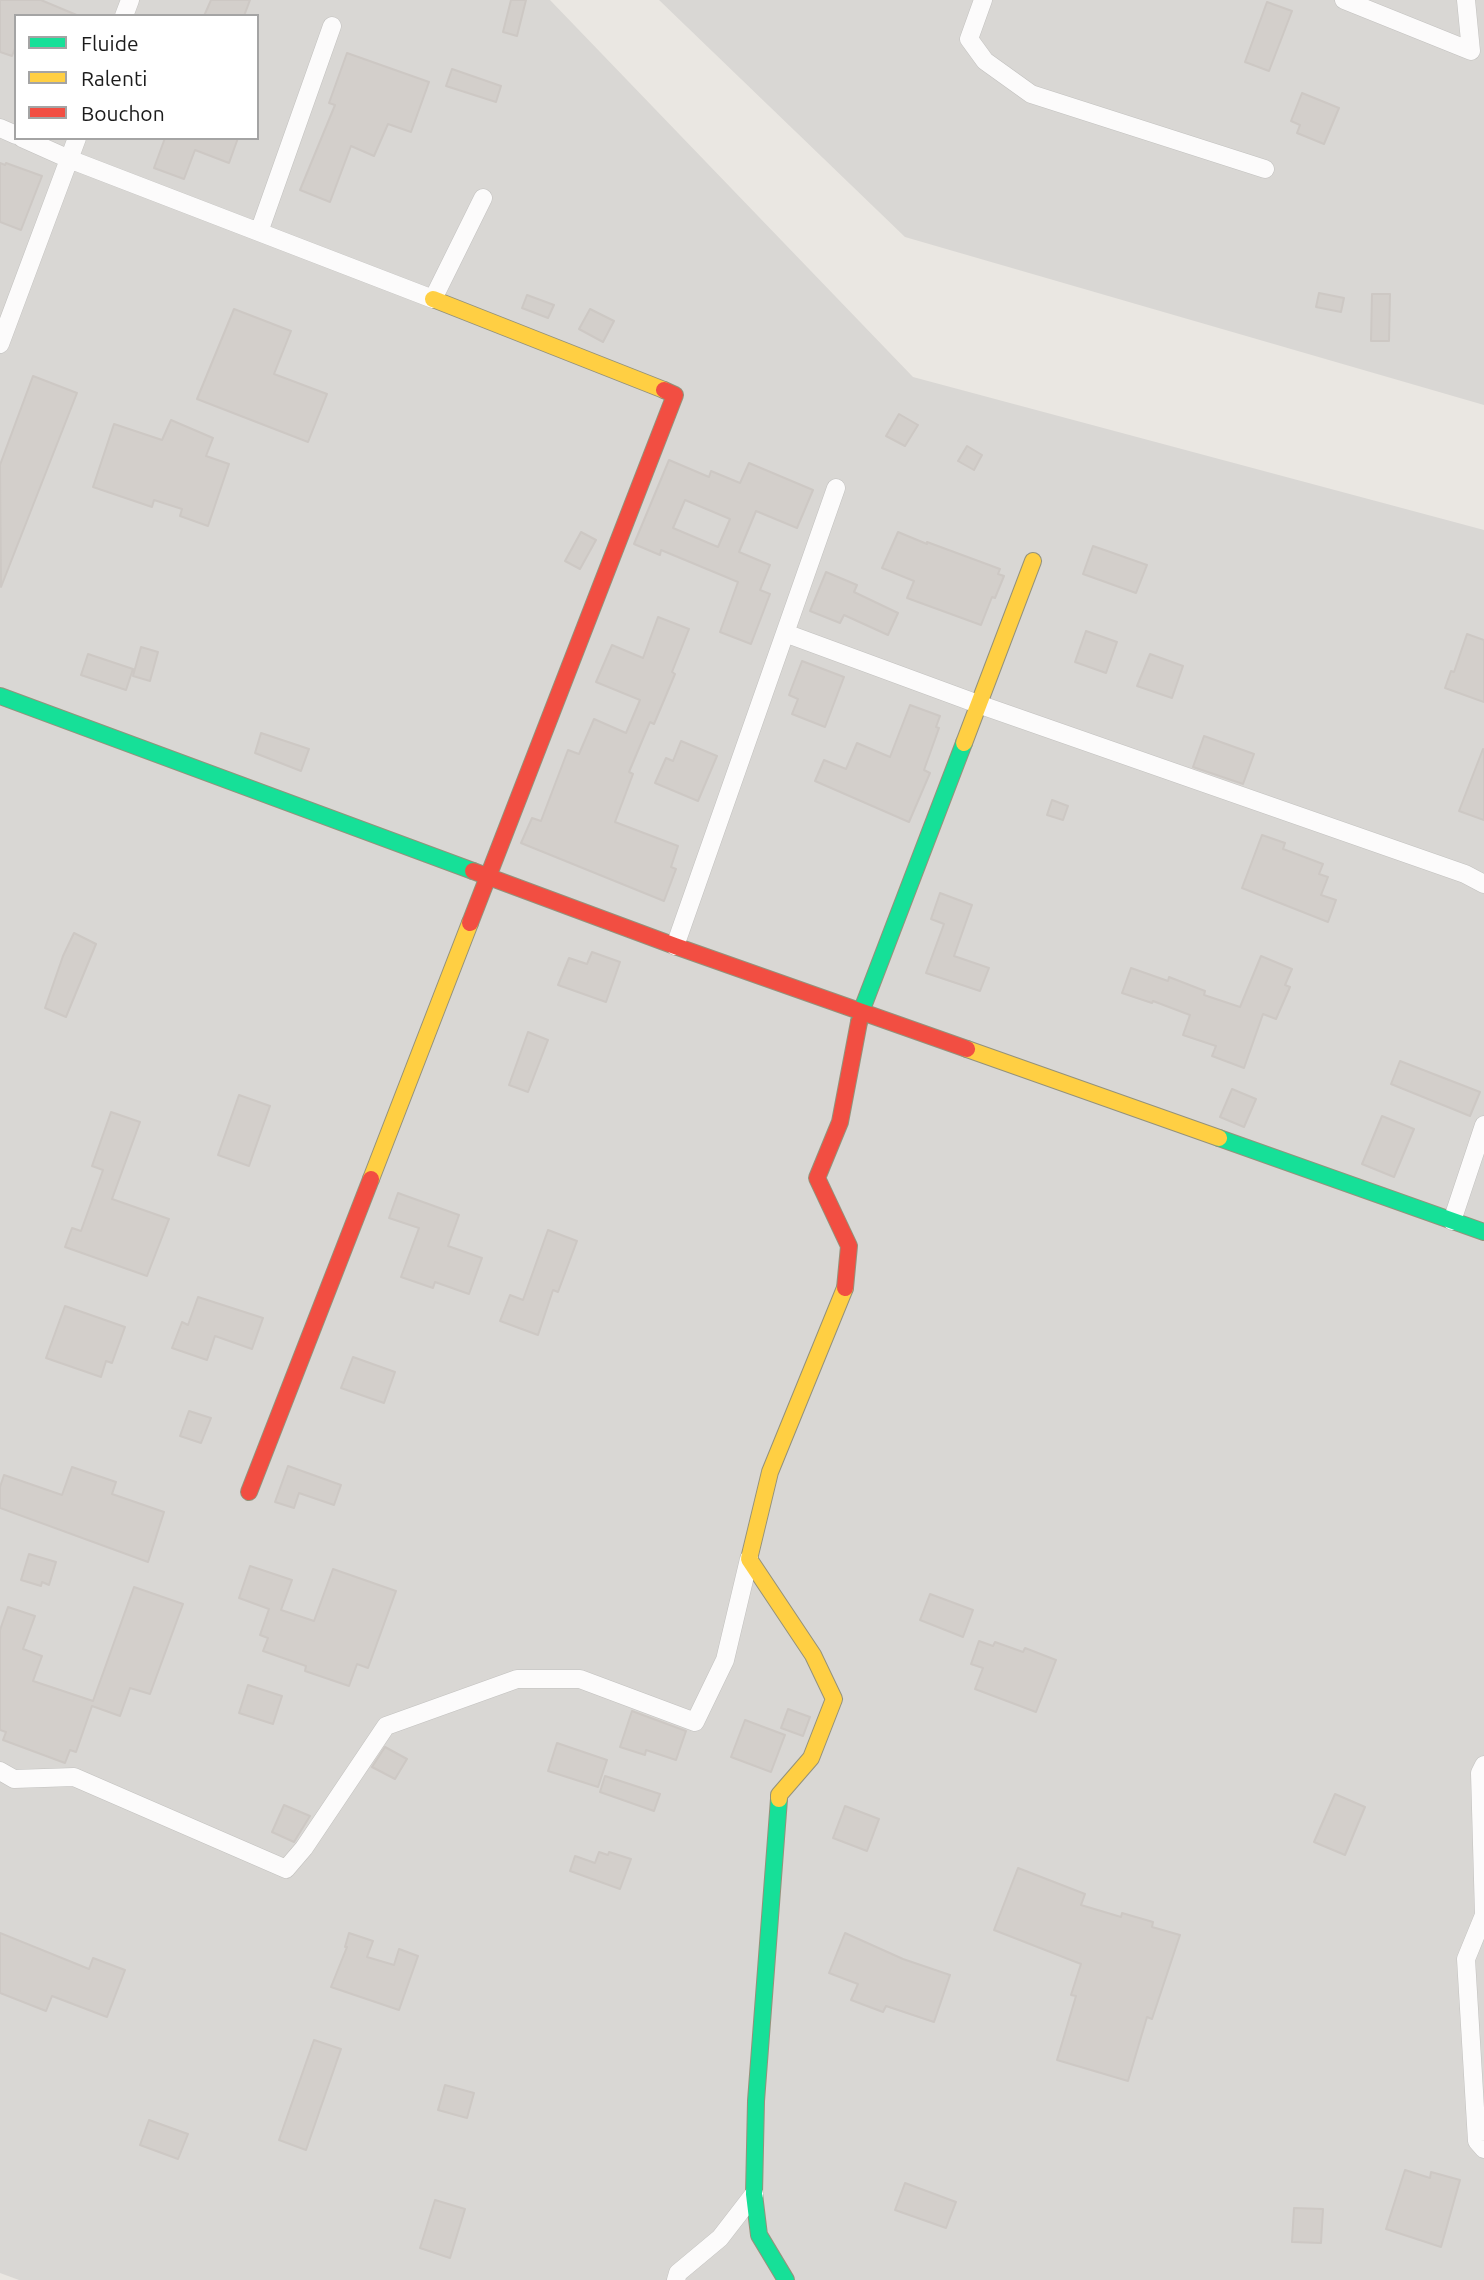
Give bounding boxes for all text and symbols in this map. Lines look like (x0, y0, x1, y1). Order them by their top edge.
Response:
legend (14, 14, 259, 140)
text: Fluide (81, 31, 139, 55)
text: Ralenti (81, 66, 147, 90)
text: Bouchon (81, 101, 165, 125)

